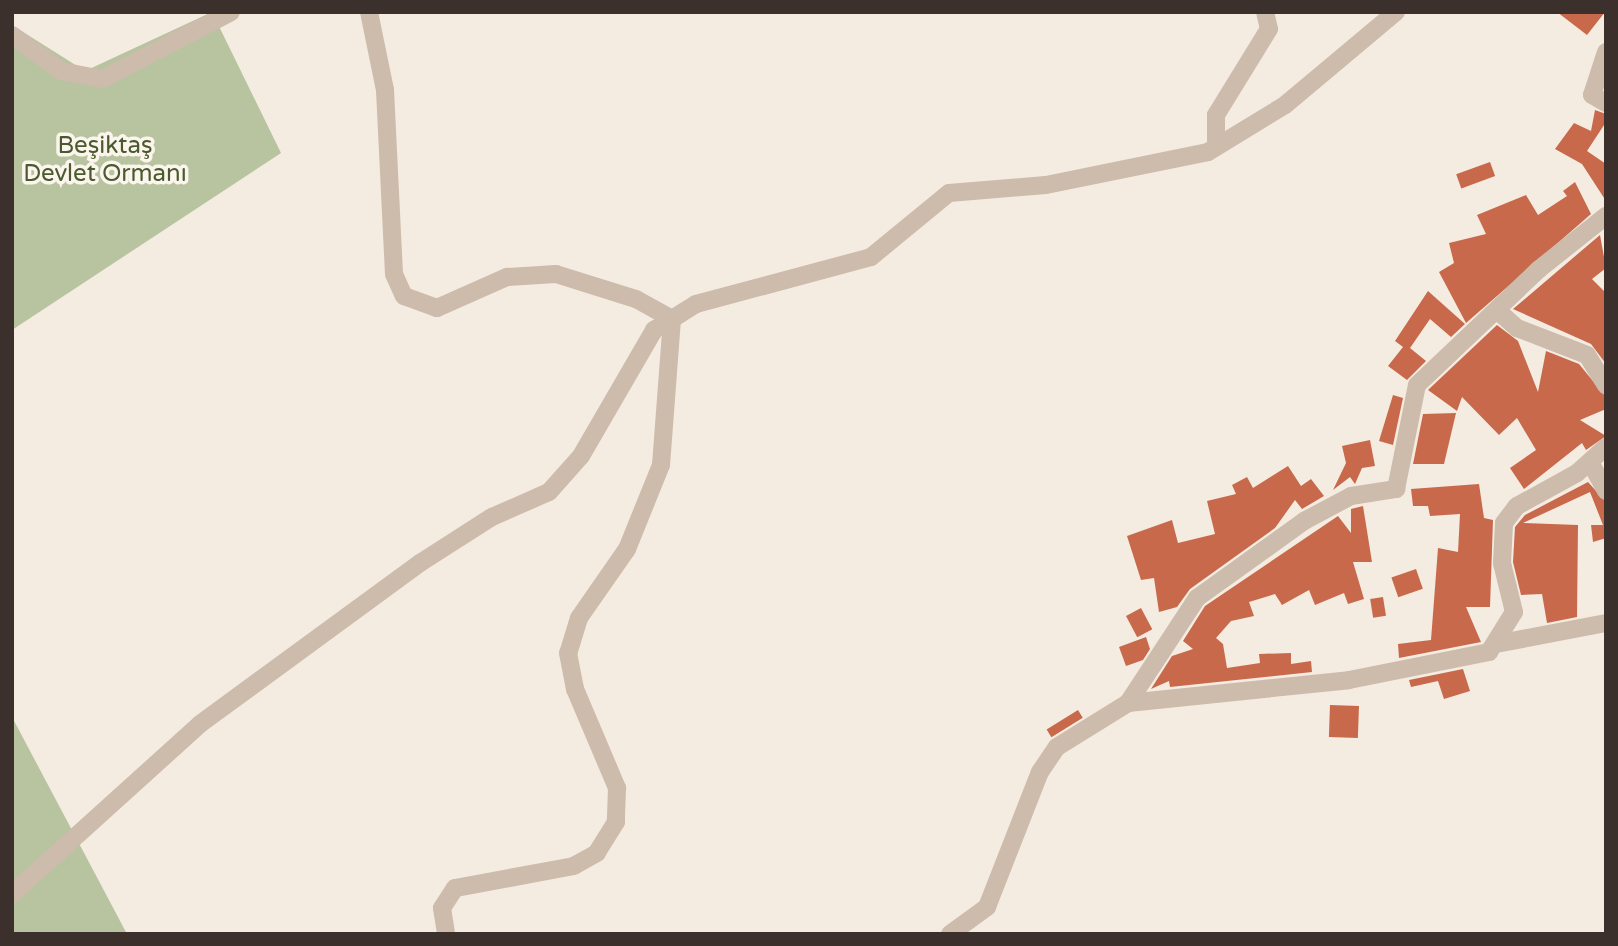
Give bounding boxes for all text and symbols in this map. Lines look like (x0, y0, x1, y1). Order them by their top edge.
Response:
park label: Beşiktaş Devlet Ormanı (23, 132, 187, 188)

